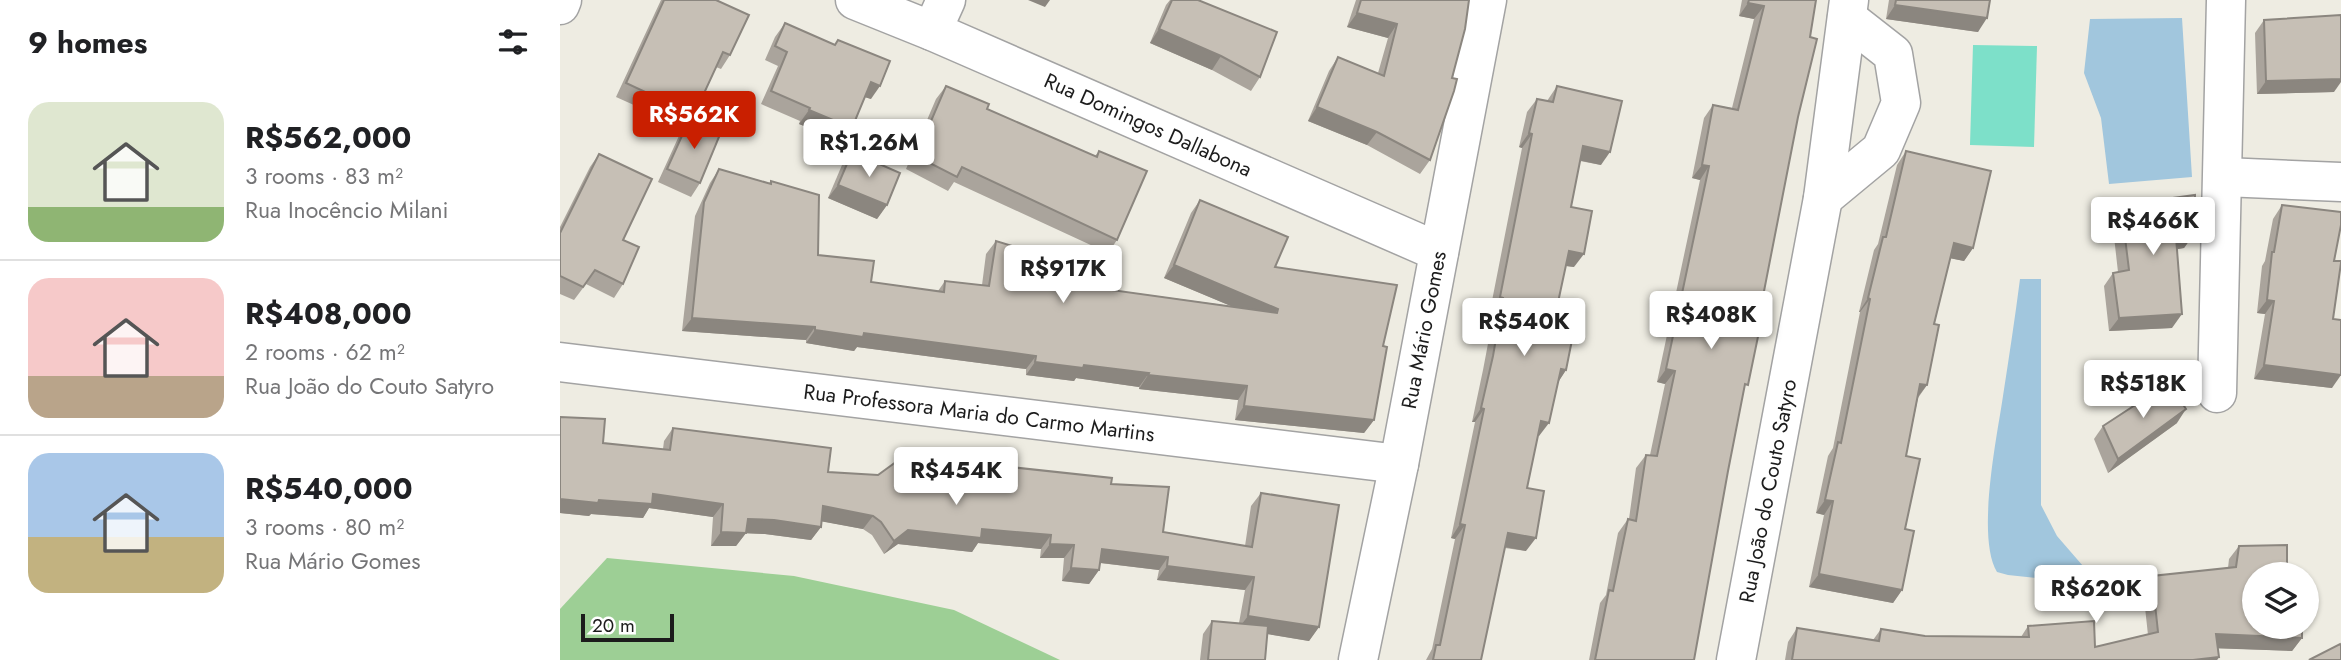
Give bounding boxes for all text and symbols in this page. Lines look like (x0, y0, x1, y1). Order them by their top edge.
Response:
text: 9 homes (28, 21, 147, 64)
icon: filters (494, 23, 532, 61)
street label: Rua Domingos Dallabona (1039, 66, 1257, 184)
pin: R$562K (637, 92, 751, 151)
text: R$562K (649, 97, 739, 131)
text: R$562,000 (245, 116, 411, 159)
pin: R$1.26M (804, 120, 934, 179)
text: R$1.26M (819, 125, 919, 159)
icon: home (84, 130, 168, 214)
text: 3 rooms · 83 m² (245, 159, 403, 193)
text: Rua Inocêncio Milani (245, 193, 449, 227)
pin: R$466K (2096, 198, 2210, 257)
text: R$466K (2107, 203, 2199, 237)
pin: R$917K (1006, 246, 1120, 305)
street label: Rua Mário Gomes (1394, 249, 1454, 411)
text: R$917K (1020, 251, 1106, 285)
text: R$408,000 (245, 292, 412, 335)
pin: R$408K (1654, 292, 1768, 351)
text: R$408K (1666, 297, 1756, 331)
pin: R$540K (1467, 298, 1581, 358)
text: R$540K (1478, 304, 1570, 338)
icon: home (84, 306, 168, 390)
text: 2 rooms · 62 m² (245, 335, 405, 369)
pin: R$518K (2086, 360, 2200, 420)
text: R$518K (2100, 366, 2186, 400)
text: Rua João do Couto Satyro (245, 369, 494, 403)
street label: Rua Professora Maria do Carmo Martins (802, 377, 1156, 449)
street label: Rua João do Couto Satyro (1732, 377, 1804, 605)
pin: R$454K (899, 448, 1013, 507)
text: R$454K (910, 453, 1002, 487)
text: R$540,000 (245, 467, 413, 510)
icon: home (84, 481, 168, 565)
text: 3 rooms · 80 m² (245, 510, 404, 544)
text: Rua Mário Gomes (245, 544, 420, 578)
map controls (2242, 562, 2319, 639)
button: layers (2242, 562, 2319, 639)
pin: R$620K (2039, 566, 2153, 625)
text: R$620K (2051, 571, 2141, 605)
scale bar (581, 611, 674, 643)
text: 20 m (592, 612, 635, 639)

